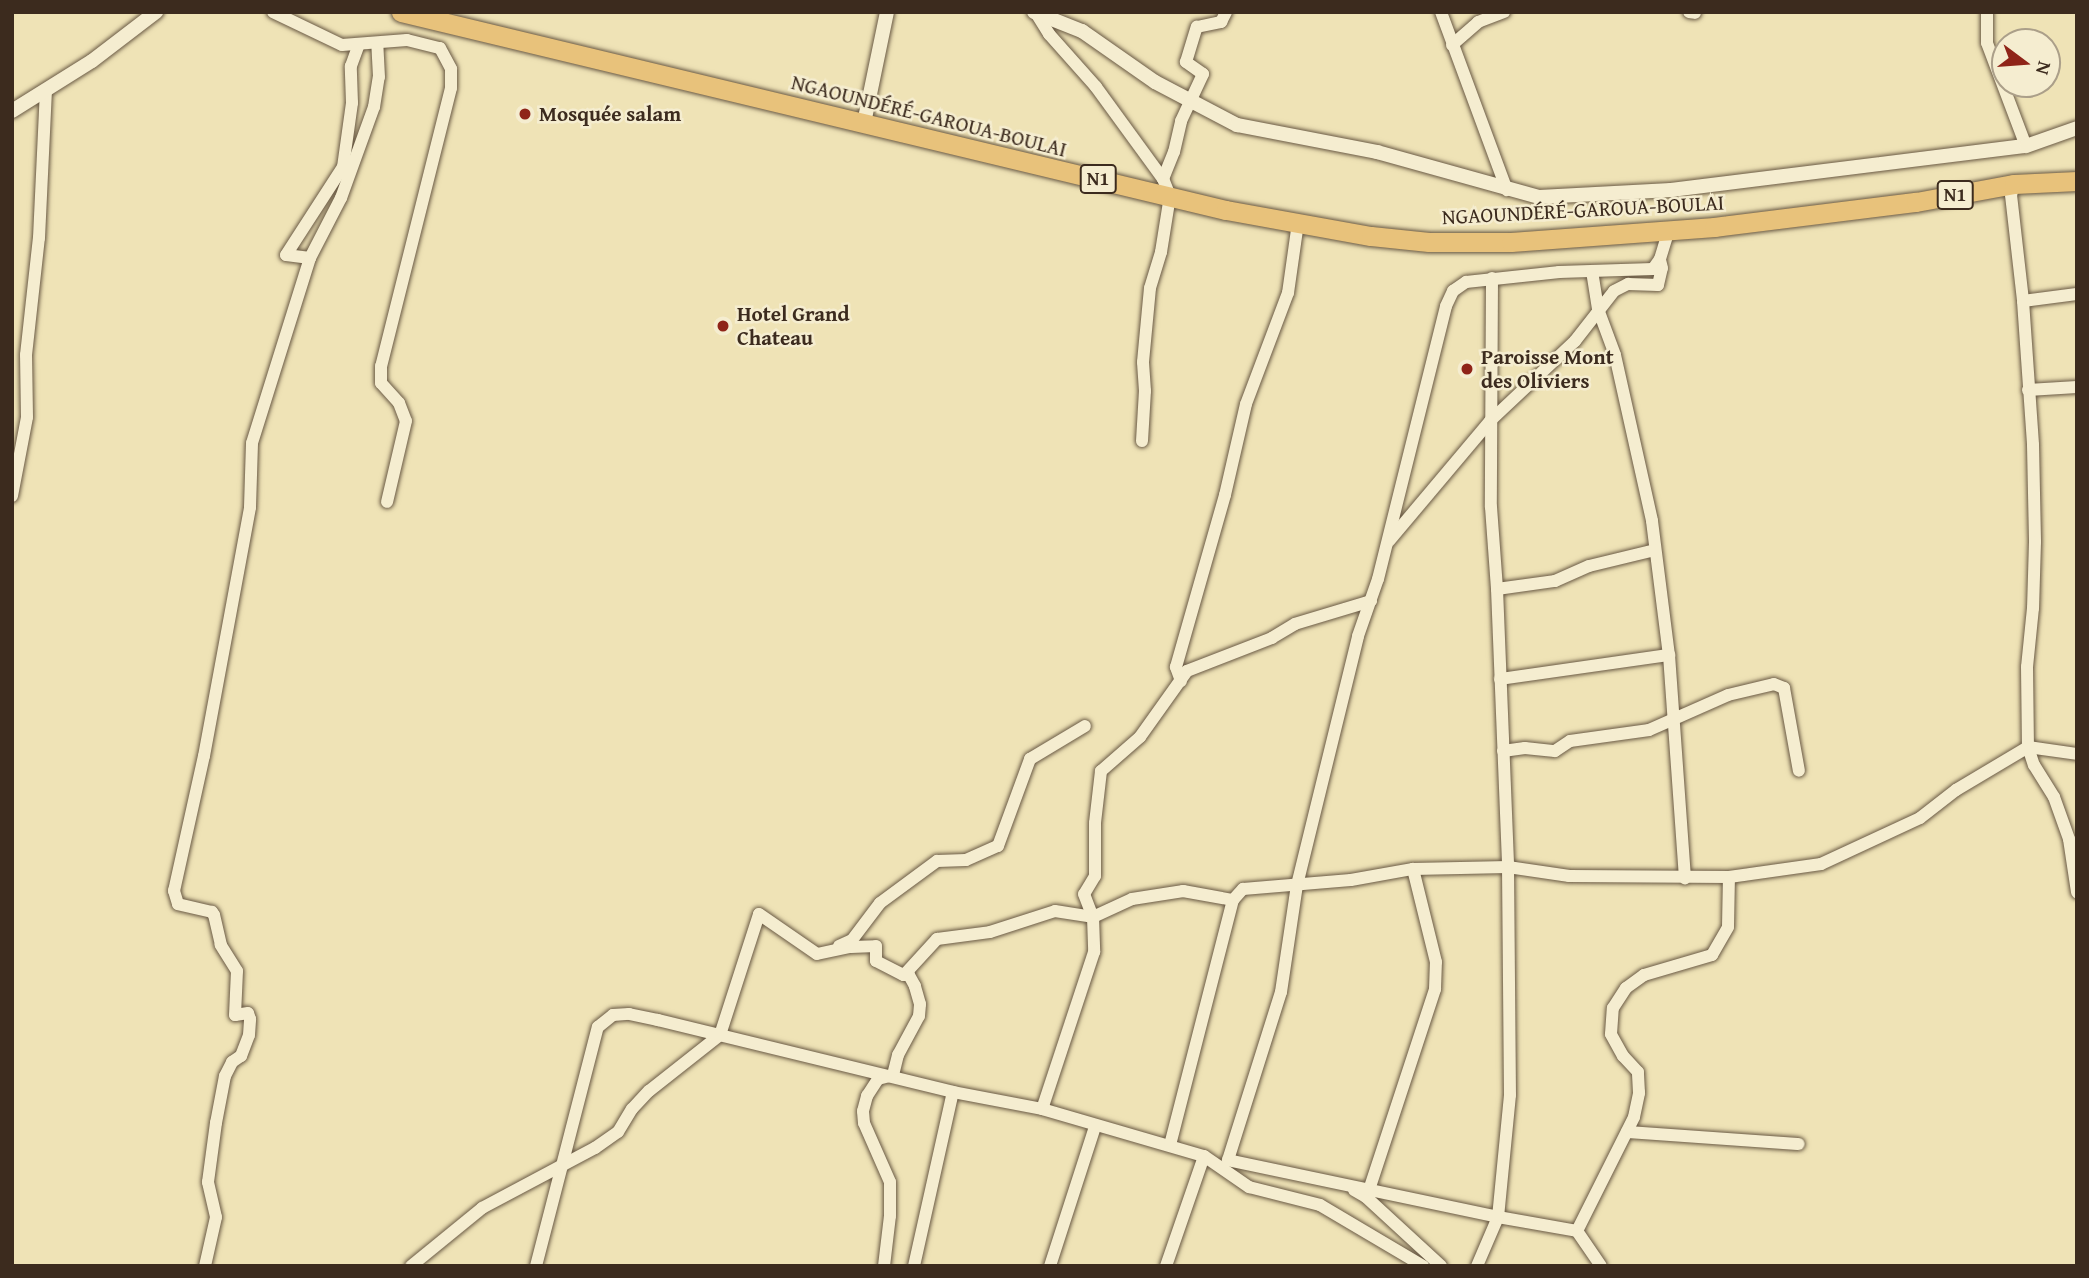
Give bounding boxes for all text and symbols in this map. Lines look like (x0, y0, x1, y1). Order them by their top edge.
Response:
north arrow (1991, 28, 2061, 98)
text: N (2029, 58, 2059, 78)
street label: NGAOUNDÉRÉ-GAROUA-BOULAI (789, 70, 1069, 162)
place label: Mosquée salam (539, 101, 681, 127)
marker: Mosquée salam (517, 106, 533, 122)
road number: N1 (1079, 164, 1117, 195)
road number: N1 (1936, 180, 1974, 210)
street label: NGAOUNDÉRÉ-GAROUA-BOULAI (1441, 190, 1725, 230)
place label: Hotel Grand Chateau (737, 301, 850, 351)
marker: Hotel Grand Chateau (715, 318, 731, 334)
place label: Paroisse Mont des Oliviers (1481, 344, 1614, 394)
marker: Paroisse Mont des Oliviers (1459, 361, 1475, 377)

